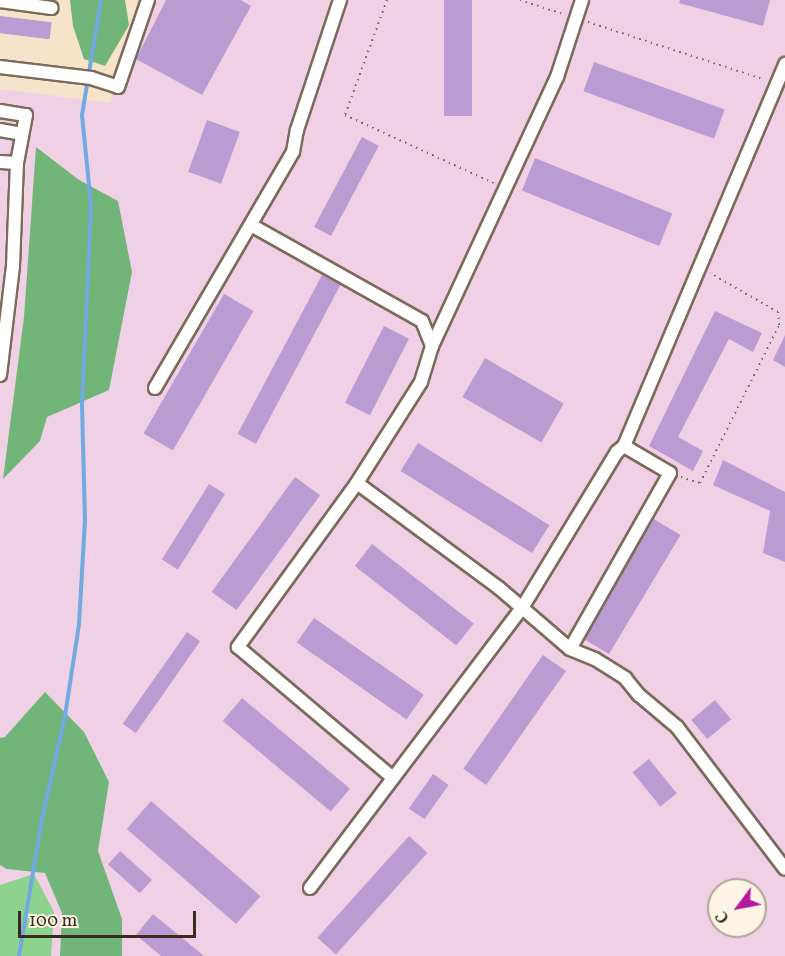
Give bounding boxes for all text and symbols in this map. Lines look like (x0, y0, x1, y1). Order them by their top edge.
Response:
north arrow (707, 878, 767, 938)
scale bar (21, 899, 200, 937)
text: С (711, 906, 735, 927)
text: 100 m (29, 909, 78, 934)

